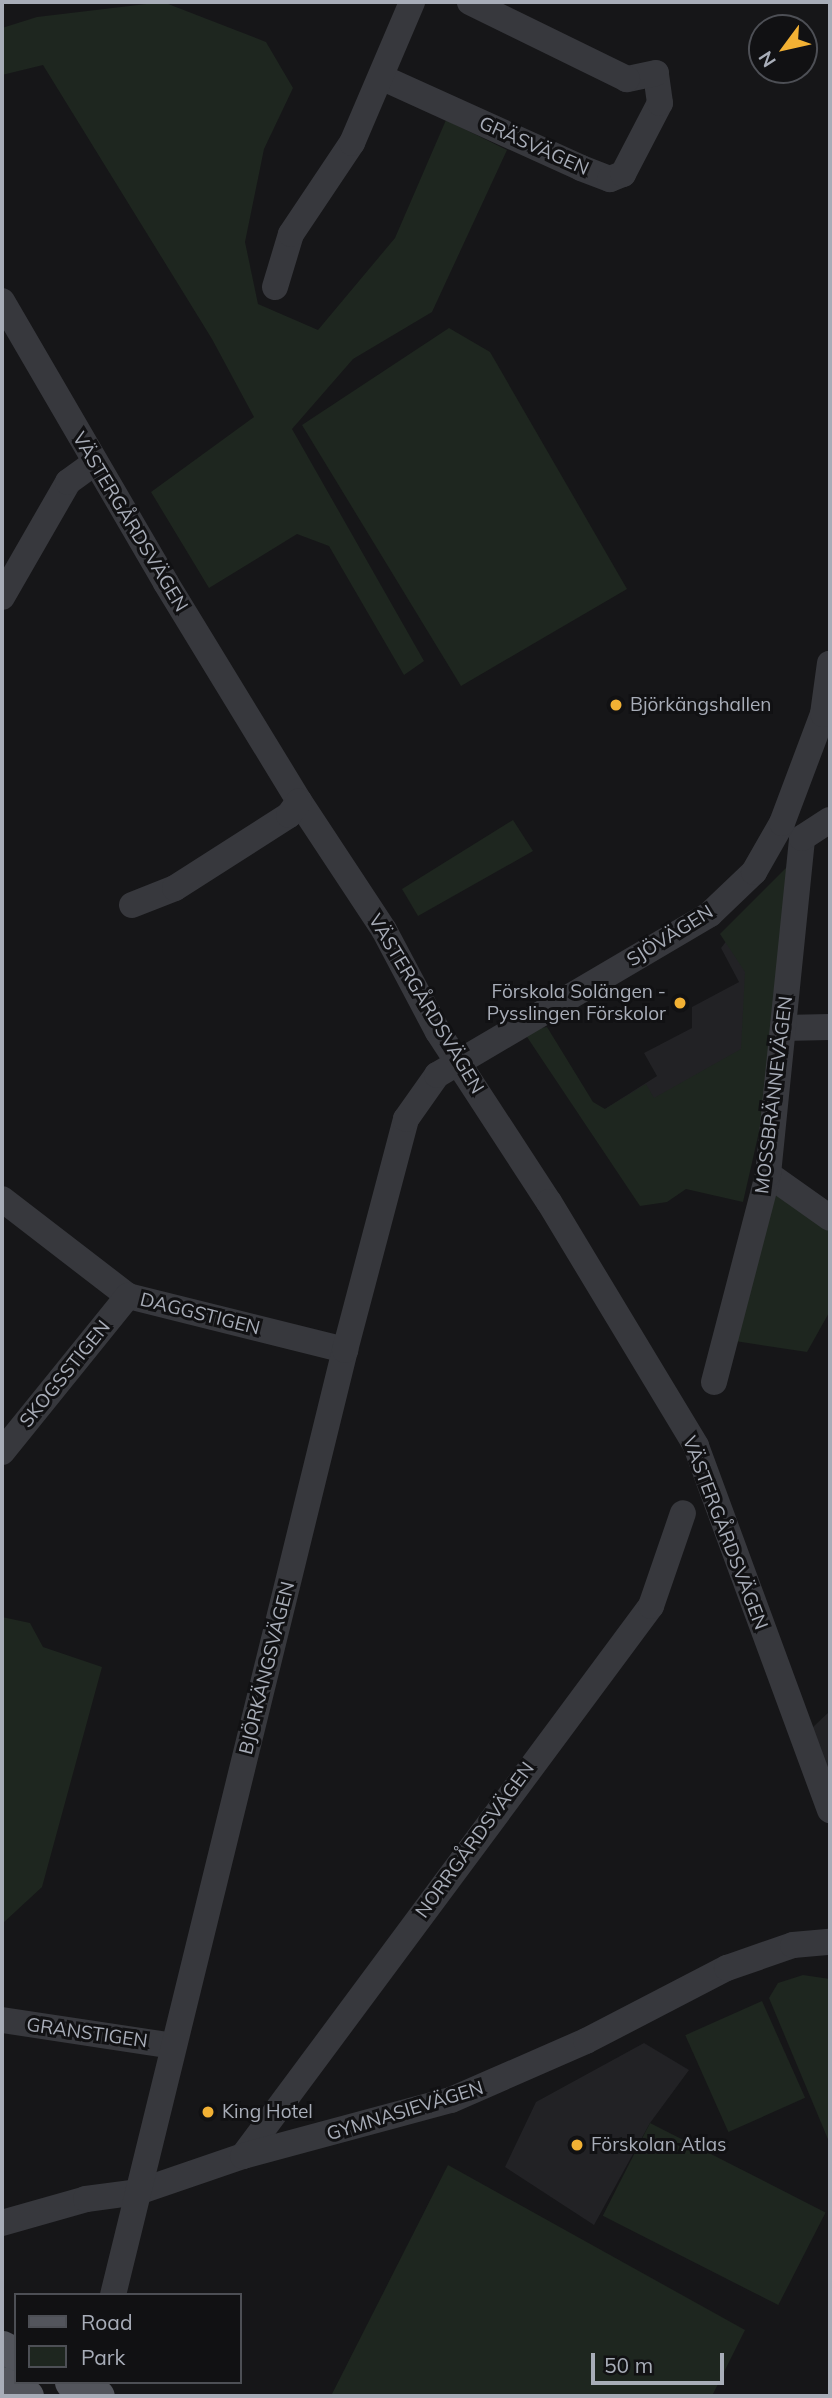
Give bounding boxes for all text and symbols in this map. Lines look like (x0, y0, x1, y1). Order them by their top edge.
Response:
north arrow (748, 14, 818, 84)
text: N (753, 47, 781, 72)
street label: GRÄSVÄGEN (476, 112, 592, 180)
street label: VÄSTERGÅRDSVÄGEN (67, 428, 193, 616)
place label: Björkängshallen (630, 694, 771, 716)
marker: Björkängshallen (608, 697, 624, 713)
street label: SJÖVÄGEN (623, 901, 717, 971)
street label: VÄSTERGÅRDSVÄGEN (363, 910, 489, 1098)
place label: Förskola Solängen - Pysslingen Förskolor (487, 981, 666, 1025)
marker: Förskola Solängen - Pysslingen Förskolor (672, 995, 688, 1011)
street label: MOSSBRÄNNEVÄGEN (751, 995, 797, 1195)
street label: DAGGSTIGEN (138, 1288, 262, 1340)
street label: SKOGSSTIGEN (15, 1316, 115, 1432)
street label: VÄSTERGÅRDSVÄGEN (678, 1433, 772, 1633)
street label: BJÖRKÄNGSVÄGEN (234, 1579, 300, 1757)
street label: NORRGÅRDSVÄGEN (411, 1758, 539, 1922)
street label: GRANSTIGEN (25, 2013, 149, 2053)
street label: GYMNASIEVÄGEN (324, 2076, 486, 2146)
place label: King Hotel (222, 2101, 313, 2123)
marker: King Hotel (200, 2104, 216, 2120)
place label: Förskolan Atlas (591, 2134, 727, 2156)
marker: Förskolan Atlas (569, 2137, 585, 2153)
legend (14, 2293, 242, 2384)
text: Road (81, 2309, 132, 2335)
scale bar (594, 2338, 727, 2382)
text: Park (81, 2344, 125, 2370)
text: 50 m (604, 2352, 653, 2378)

